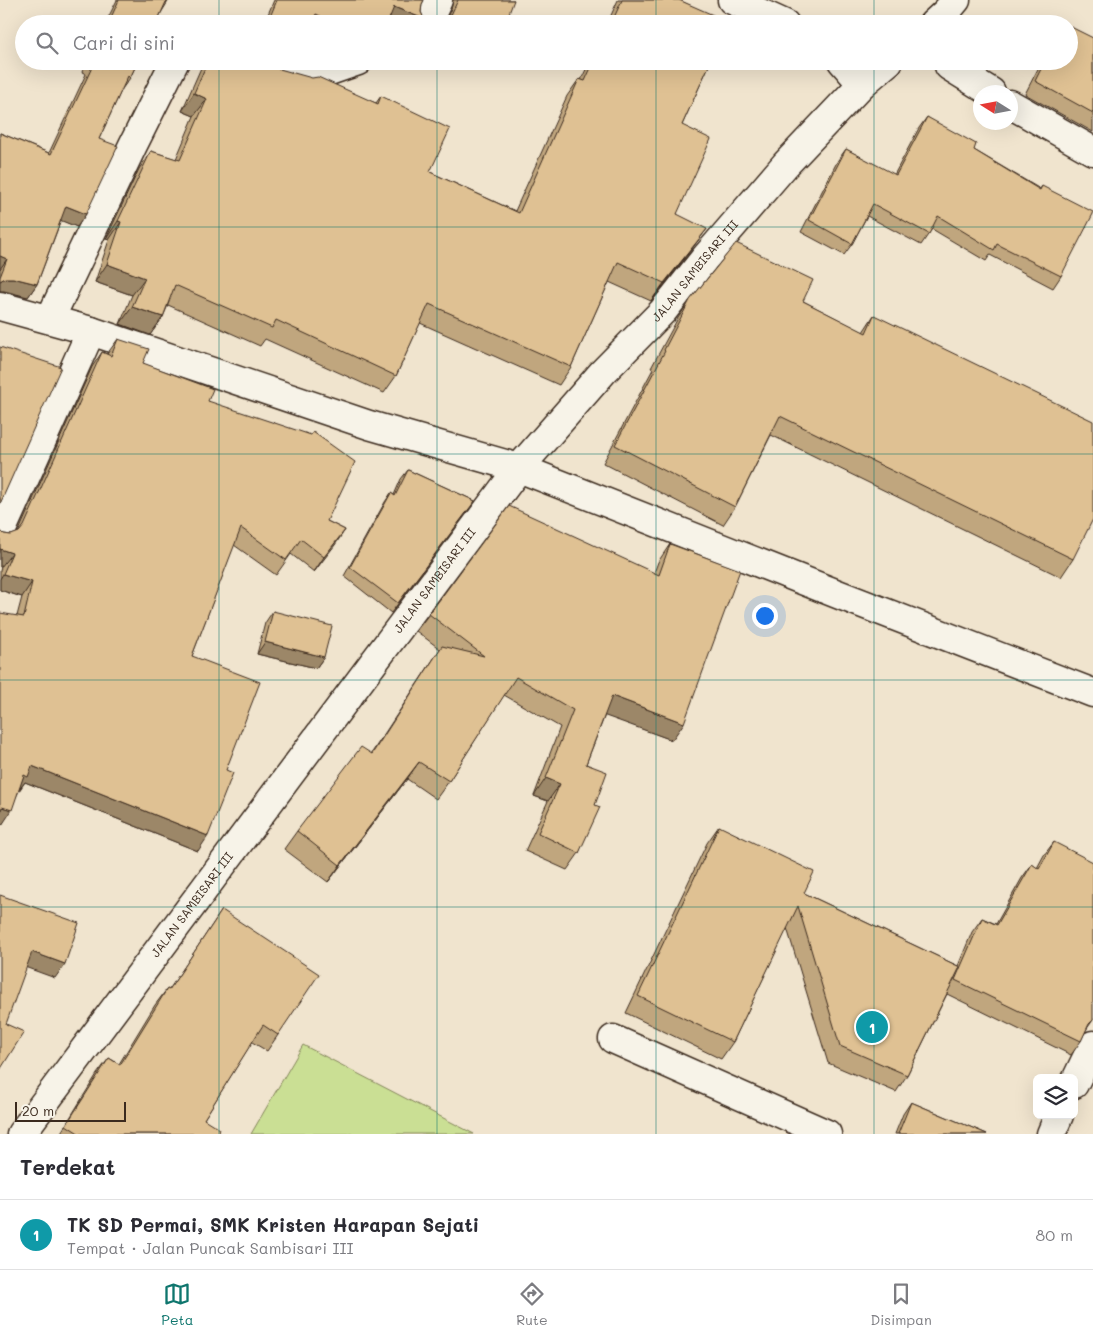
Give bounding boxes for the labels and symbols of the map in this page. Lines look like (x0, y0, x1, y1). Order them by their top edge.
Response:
north arrow (973, 85, 1018, 130)
street label: JALAN SAMBISARI III (648, 216, 741, 325)
street label: JALAN SAMBISARI III (389, 524, 479, 636)
your location (752, 603, 778, 629)
street label: JALAN SAMBISARI III (147, 849, 236, 960)
pin: 1 (856, 1008, 888, 1046)
scale bar (15, 1099, 126, 1122)

